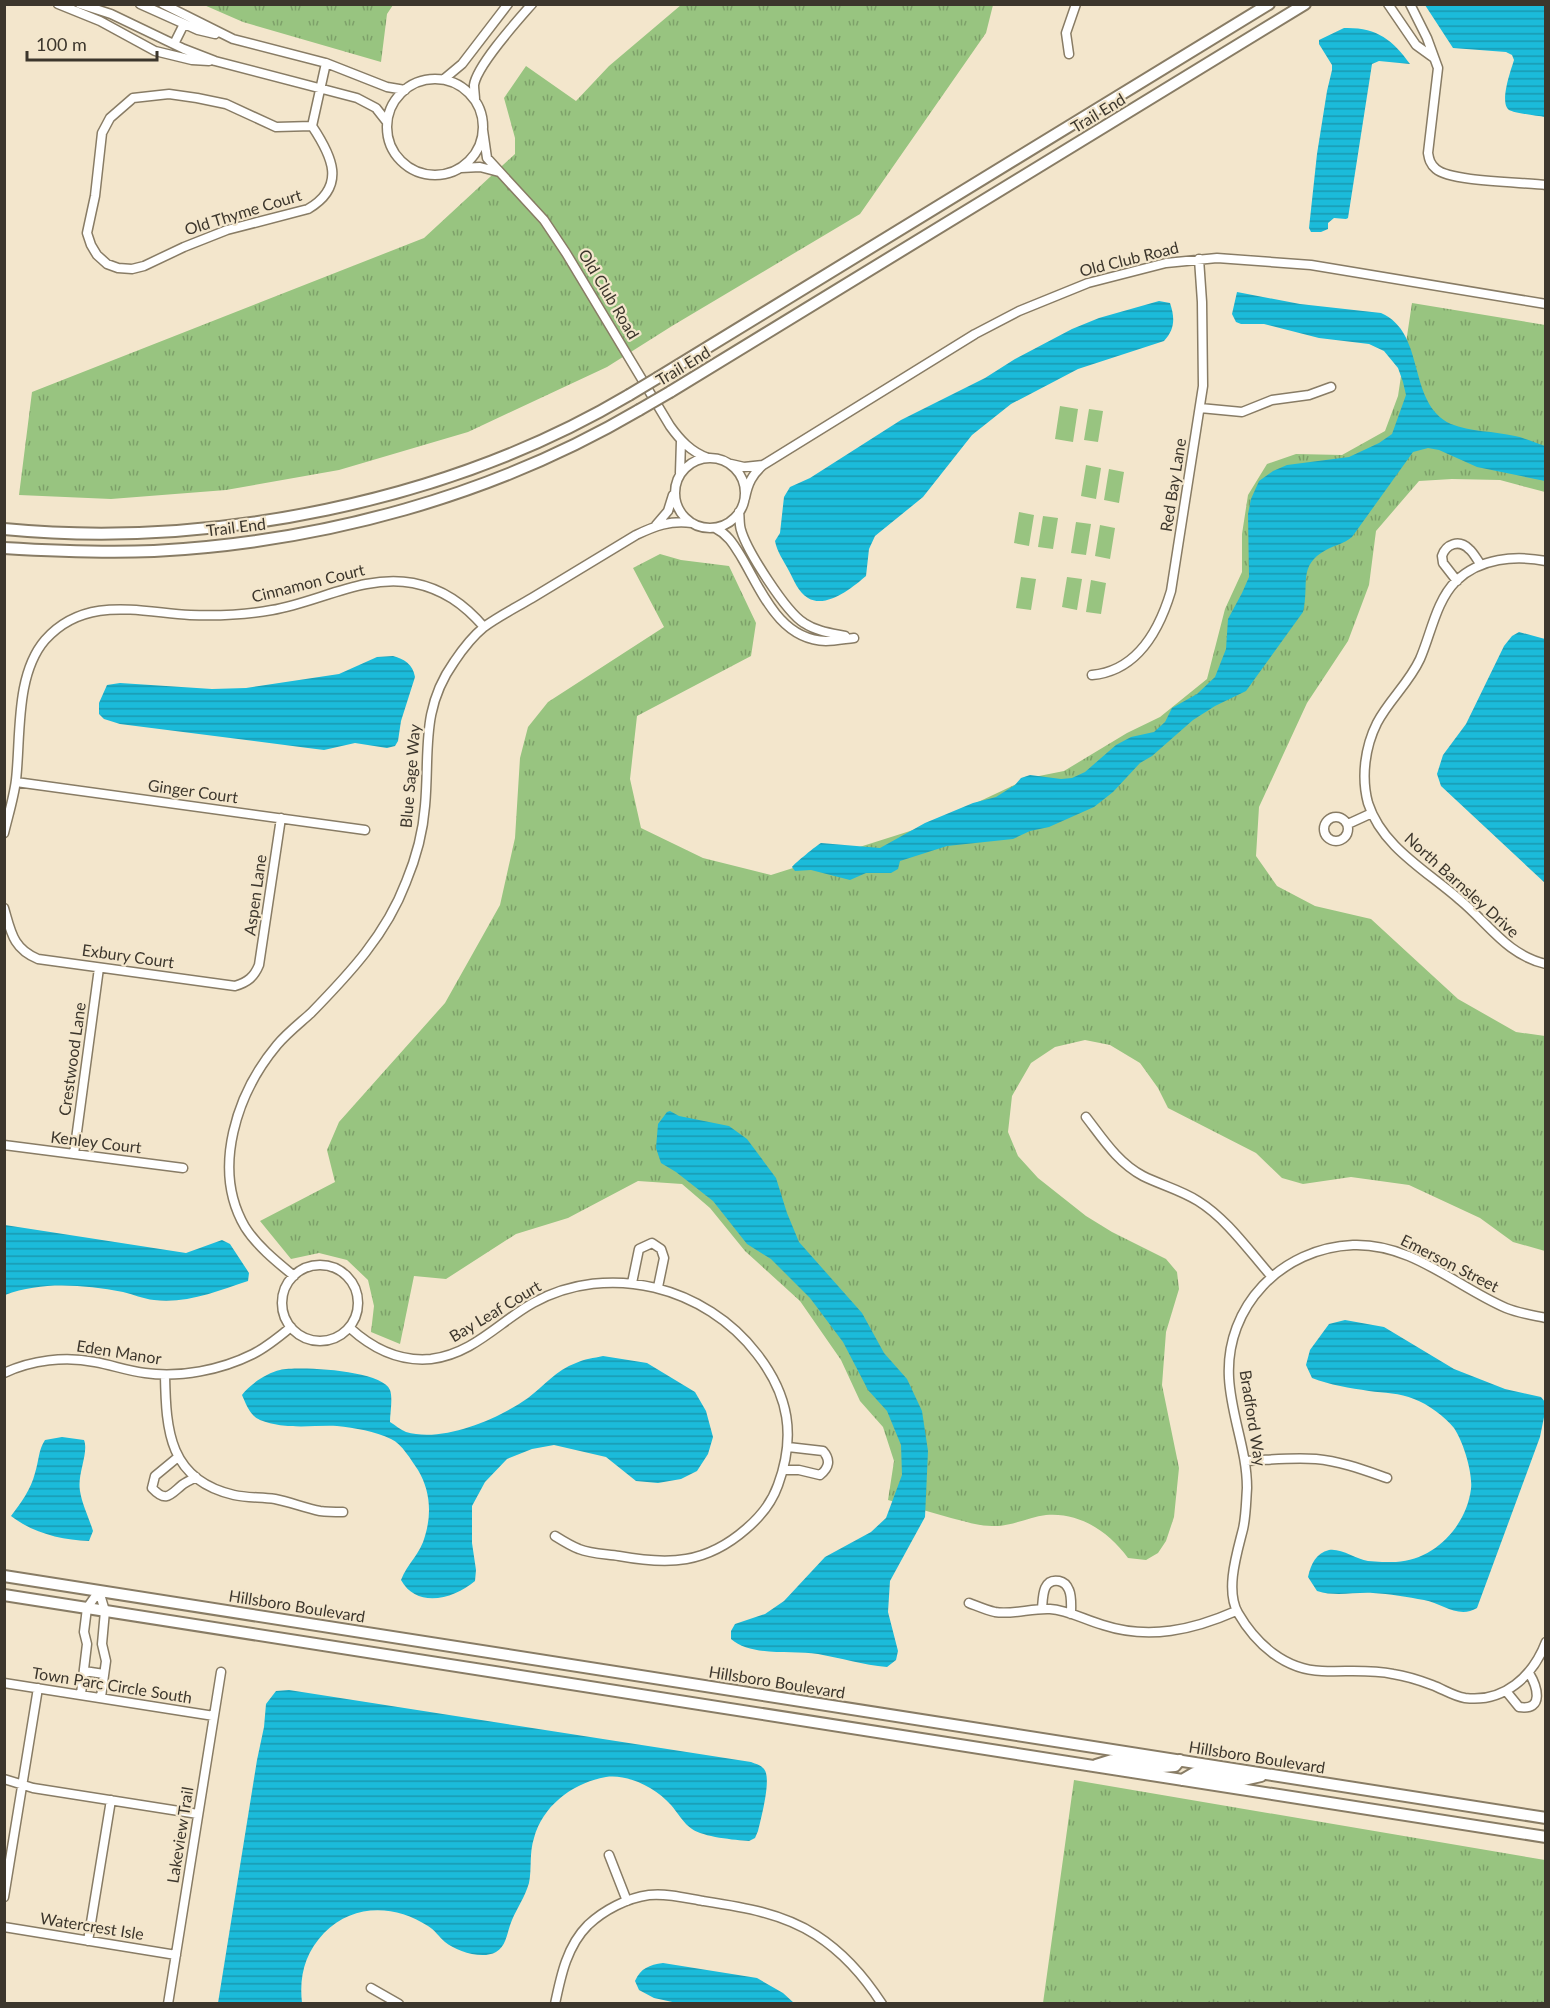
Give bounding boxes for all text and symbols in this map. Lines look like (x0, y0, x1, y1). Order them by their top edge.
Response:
scale bar (27, 24, 158, 62)
text: 100 m (36, 33, 87, 55)
street label: Trail End (1067, 89, 1128, 136)
street label: Old Thyme Court (182, 185, 304, 238)
street label: Old Club Road (1077, 237, 1180, 280)
street label: Old Club Road (575, 245, 644, 342)
street label: Trail End (652, 342, 713, 389)
street label: Red Bay Lane (1156, 437, 1189, 533)
street label: Trail End (205, 513, 267, 540)
street label: Cinnamon Court (249, 559, 367, 606)
street label: Blue Sage Way (395, 723, 424, 829)
street label: Ginger Court (147, 775, 240, 806)
street label: North Barnsley Drive (1401, 828, 1524, 941)
street label: Aspen Lane (239, 853, 270, 937)
street label: Exbury Court (81, 940, 176, 971)
street label: Crestwood Lane (54, 1001, 89, 1117)
street label: Kenley Court (50, 1127, 143, 1157)
street label: Emerson Street (1398, 1230, 1503, 1296)
street label: Bay Leaf Court (446, 1276, 544, 1345)
street label: Eden Manor (75, 1335, 163, 1368)
street label: Bradford Way (1237, 1368, 1271, 1468)
street label: Hillsboro Boulevard (227, 1585, 367, 1626)
street label: Hillsboro Boulevard (707, 1661, 847, 1702)
street label: Town Parc Circle South (31, 1662, 193, 1707)
street label: Hillsboro Boulevard (1187, 1736, 1327, 1777)
street label: Lakeview Trail (163, 1785, 197, 1885)
street label: Watercrest Isle (39, 1908, 145, 1943)

